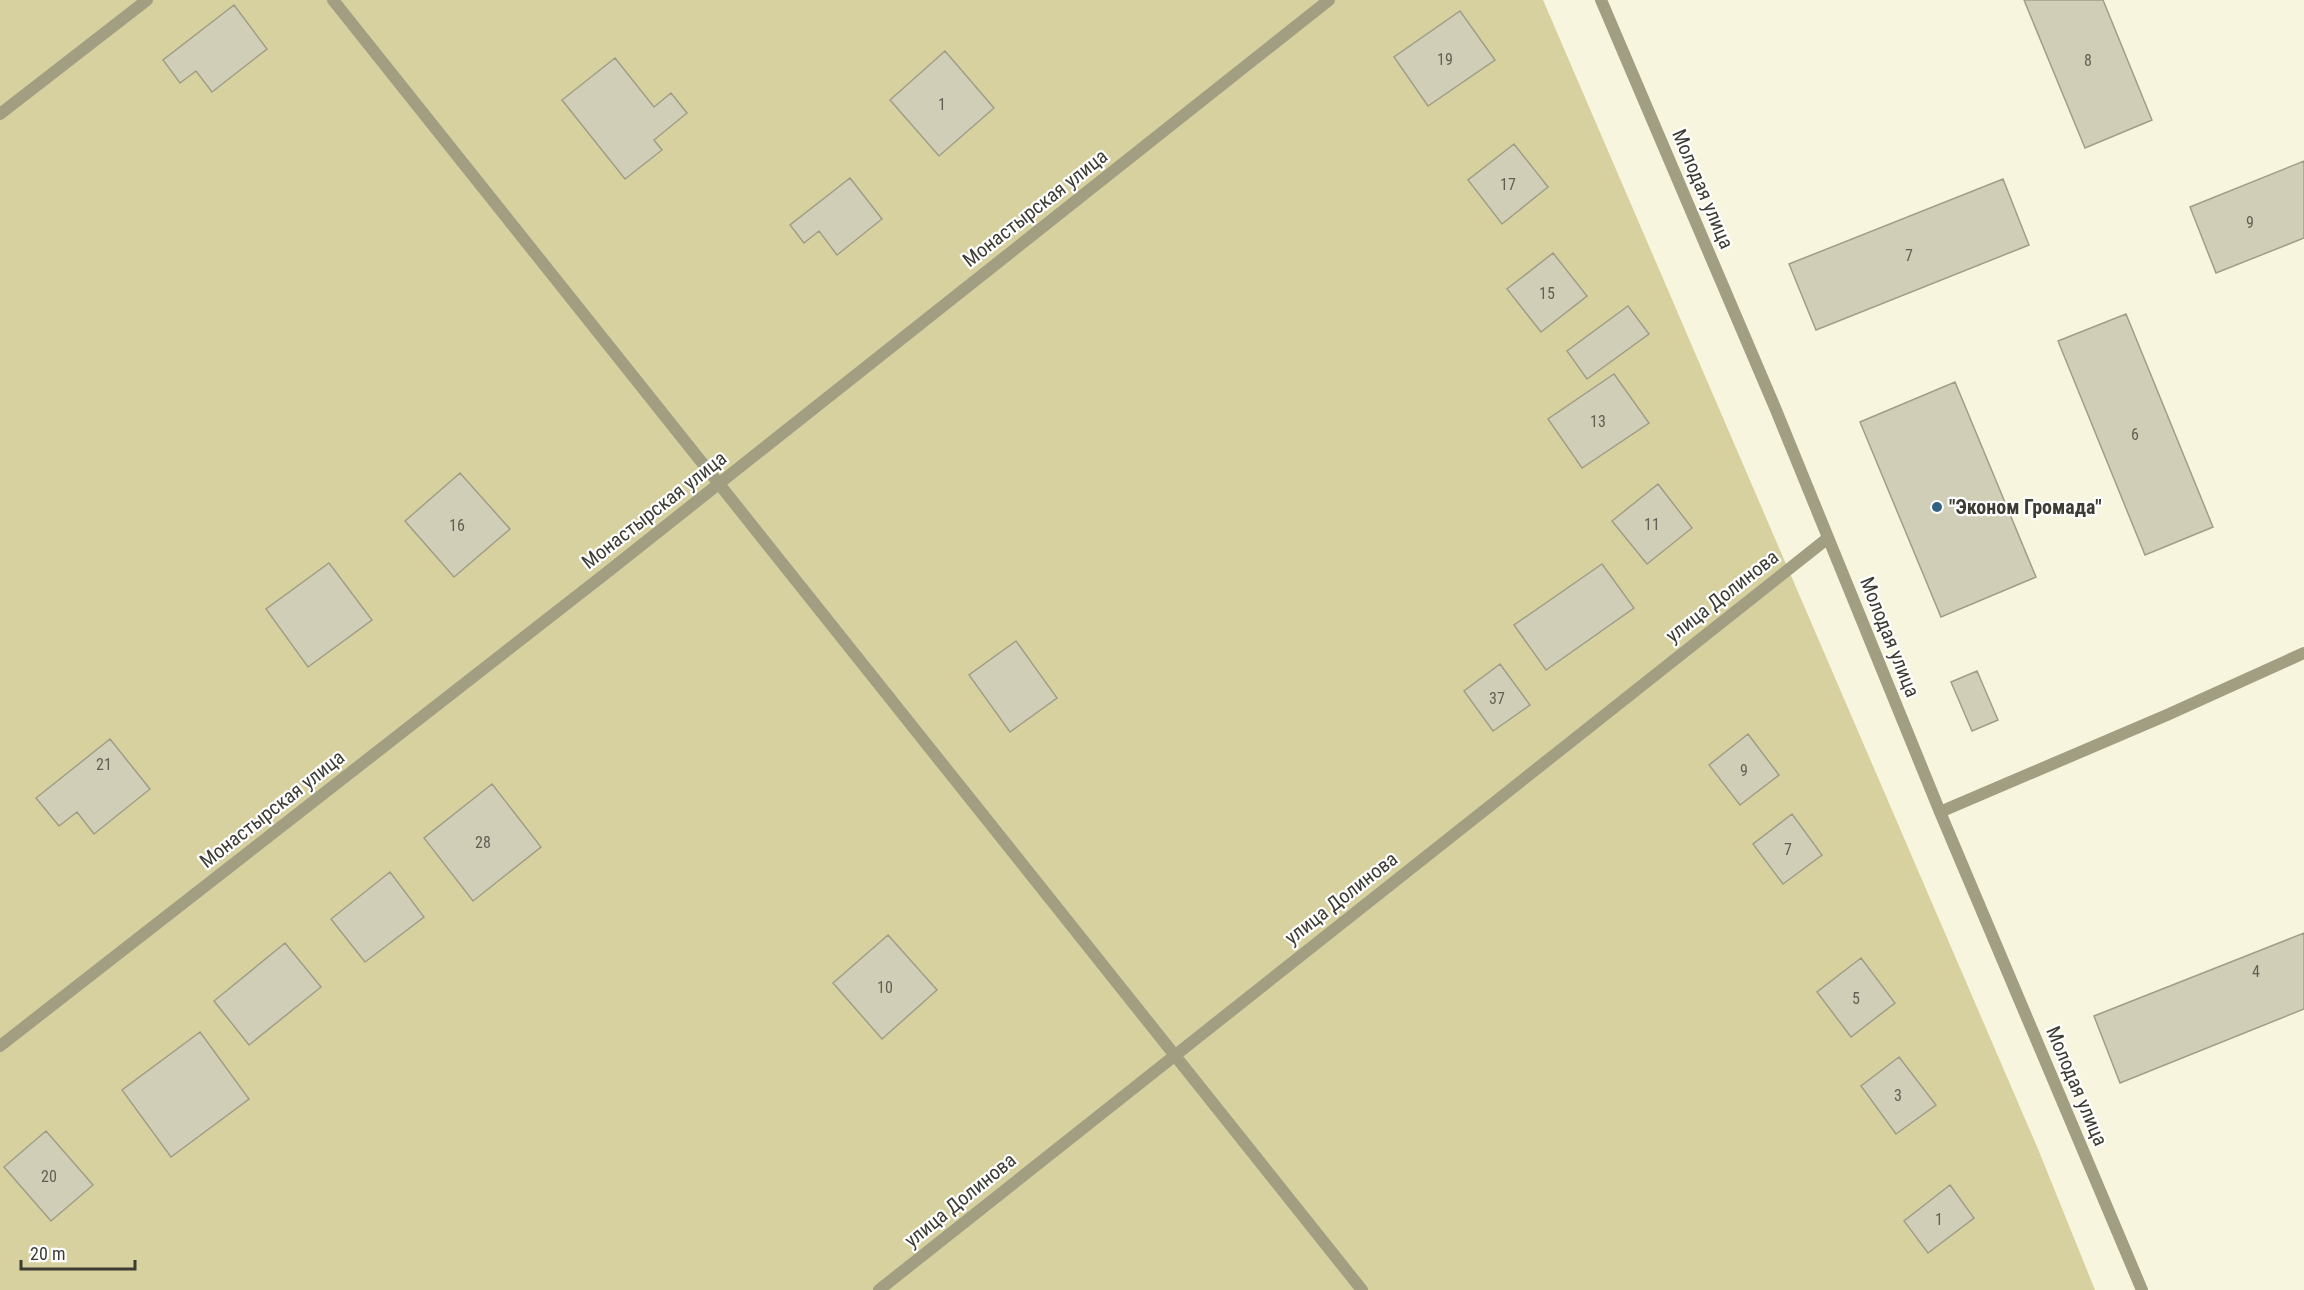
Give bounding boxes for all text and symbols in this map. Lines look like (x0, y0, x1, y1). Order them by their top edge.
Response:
house number: 19 (1437, 50, 1453, 69)
house number: 8 (2084, 51, 2092, 70)
house number: 1 (938, 95, 946, 114)
street label: Молодая улица (1667, 126, 1739, 252)
street label: Монастырская улица (958, 144, 1112, 272)
house number: 17 (1500, 175, 1516, 194)
house number: 9 (2246, 213, 2254, 232)
house number: 7 (1905, 246, 1913, 265)
house number: 15 (1539, 284, 1555, 303)
house number: 13 (1590, 412, 1606, 431)
house number: 6 (2131, 425, 2139, 444)
street label: Монастырская улица (577, 446, 731, 574)
place label: "Эконом Громада" (1949, 495, 2102, 519)
marker: "Эконом Громада" (1930, 500, 1944, 514)
house number: 11 (1644, 515, 1660, 534)
house number: 16 (449, 516, 465, 535)
street label: улица Долинова (1661, 545, 1783, 647)
street label: Молодая улица (1855, 573, 1925, 701)
house number: 37 (1489, 689, 1505, 708)
street label: Монастырская улица (195, 745, 349, 873)
house number: 21 (96, 755, 112, 774)
house number: 9 (1740, 761, 1748, 780)
house number: 28 (475, 833, 491, 852)
house number: 7 (1784, 840, 1792, 859)
street label: улица Долинова (1280, 847, 1402, 949)
house number: 4 (2252, 962, 2260, 981)
house number: 10 (877, 978, 893, 997)
house number: 5 (1852, 989, 1860, 1008)
street label: Молодая улица (2041, 1023, 2113, 1149)
house number: 3 (1894, 1086, 1902, 1105)
street label: улица Долинова (899, 1148, 1021, 1252)
house number: 20 (41, 1167, 57, 1186)
house number: 1 (1935, 1210, 1943, 1229)
scale bar (21, 1233, 135, 1271)
text: 20 m (30, 1243, 65, 1264)

